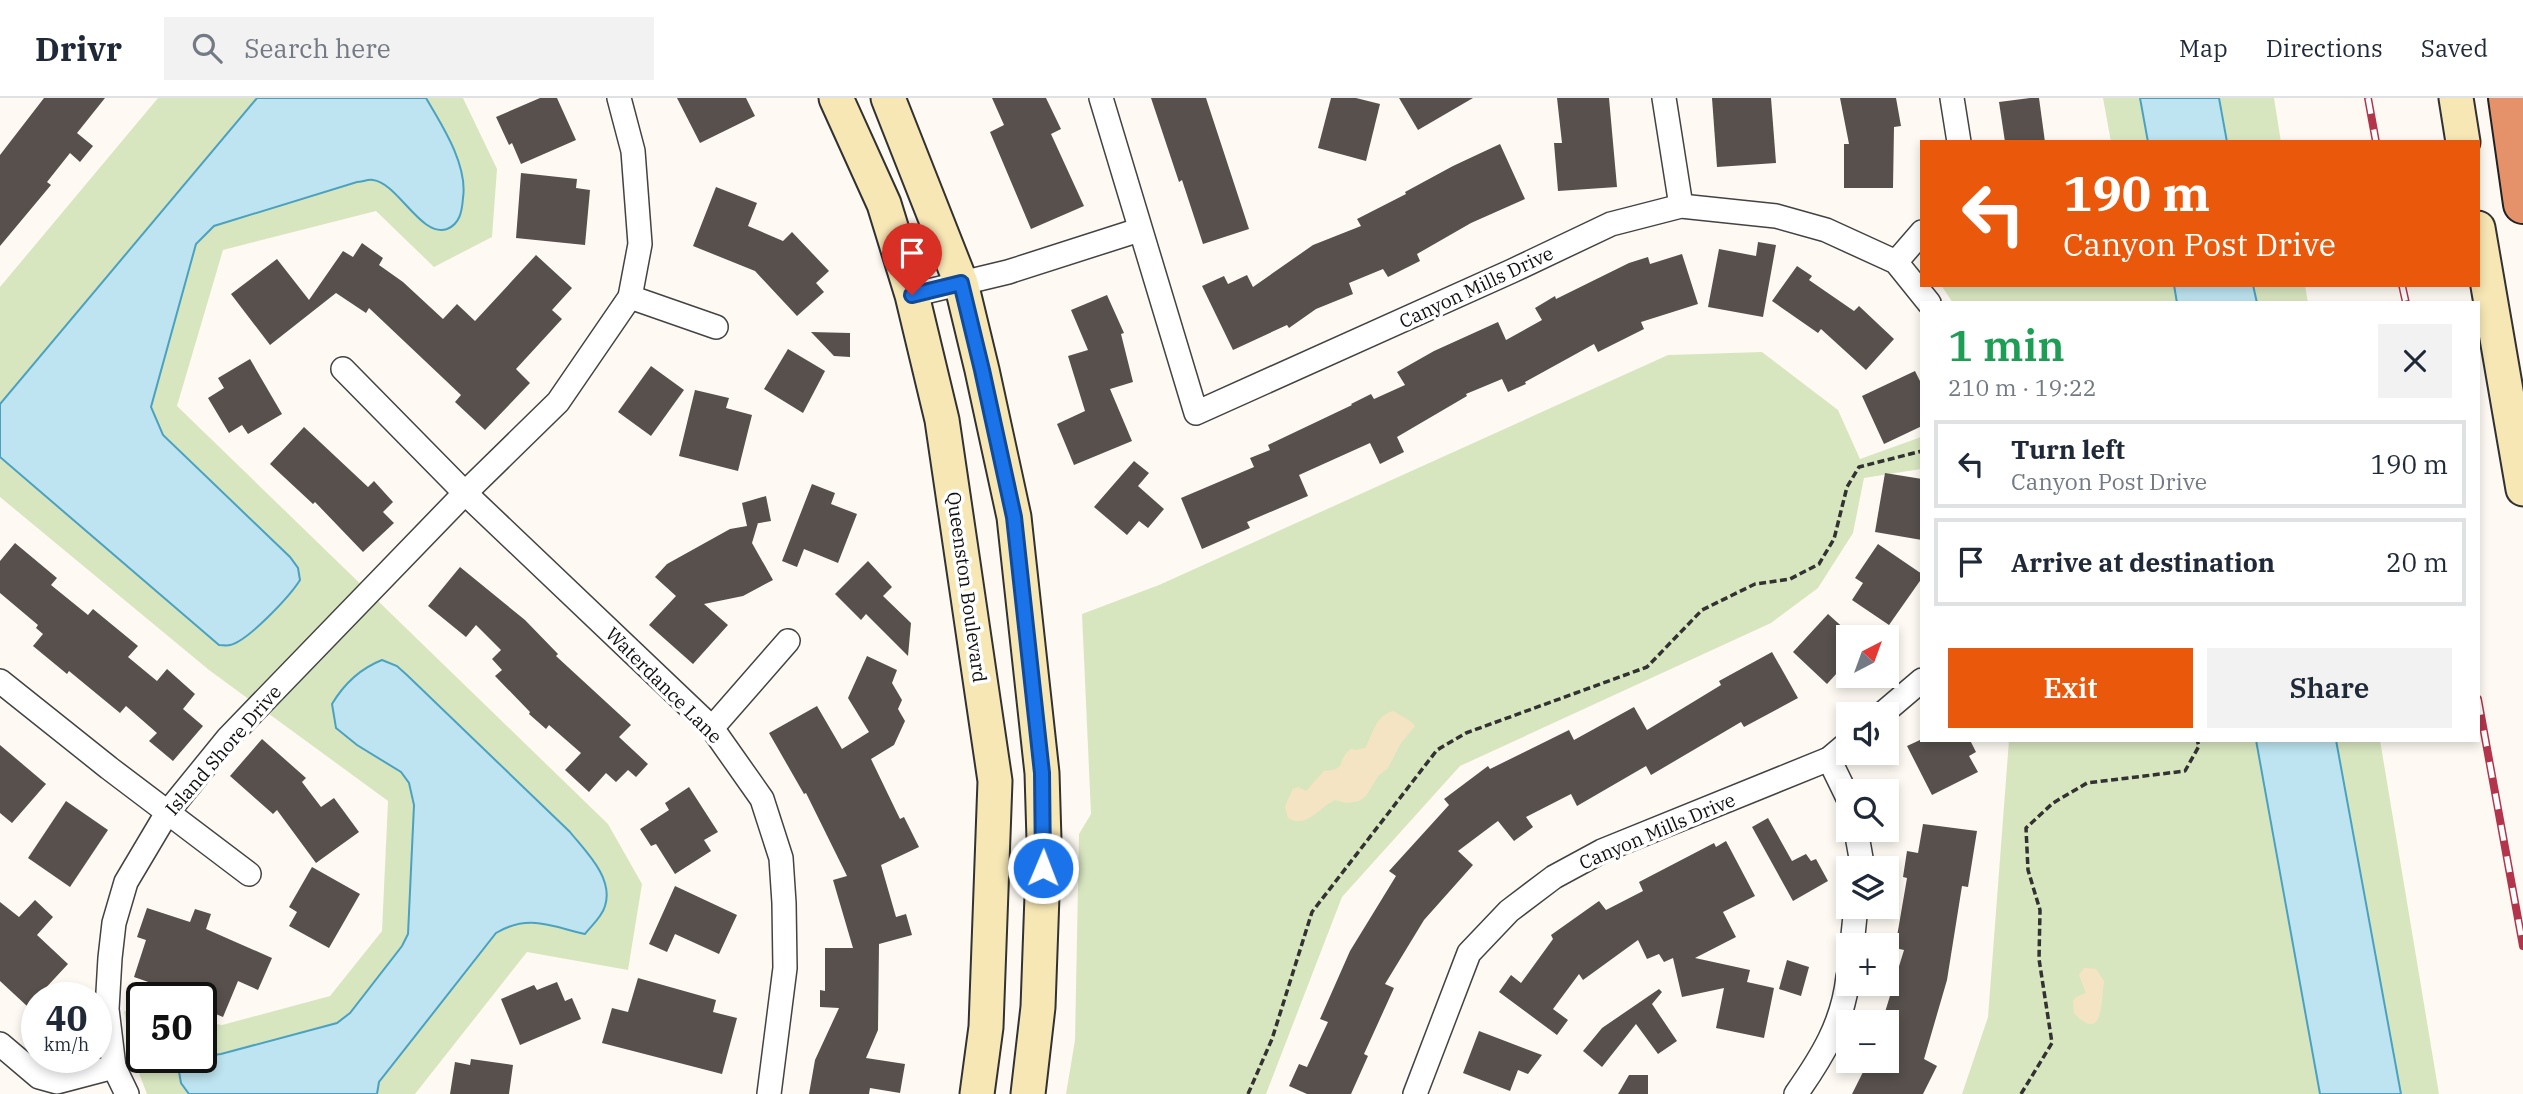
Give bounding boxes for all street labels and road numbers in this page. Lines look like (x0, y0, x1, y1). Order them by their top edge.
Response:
street label: Canyon Mills Drive (1395, 241, 1557, 333)
street label: Queenston Boulevard (942, 490, 992, 684)
street label: Waterdance Lane (601, 622, 727, 748)
street label: Island Shore Drive (160, 680, 286, 820)
street label: Canyon Mills Drive (1575, 787, 1739, 875)

